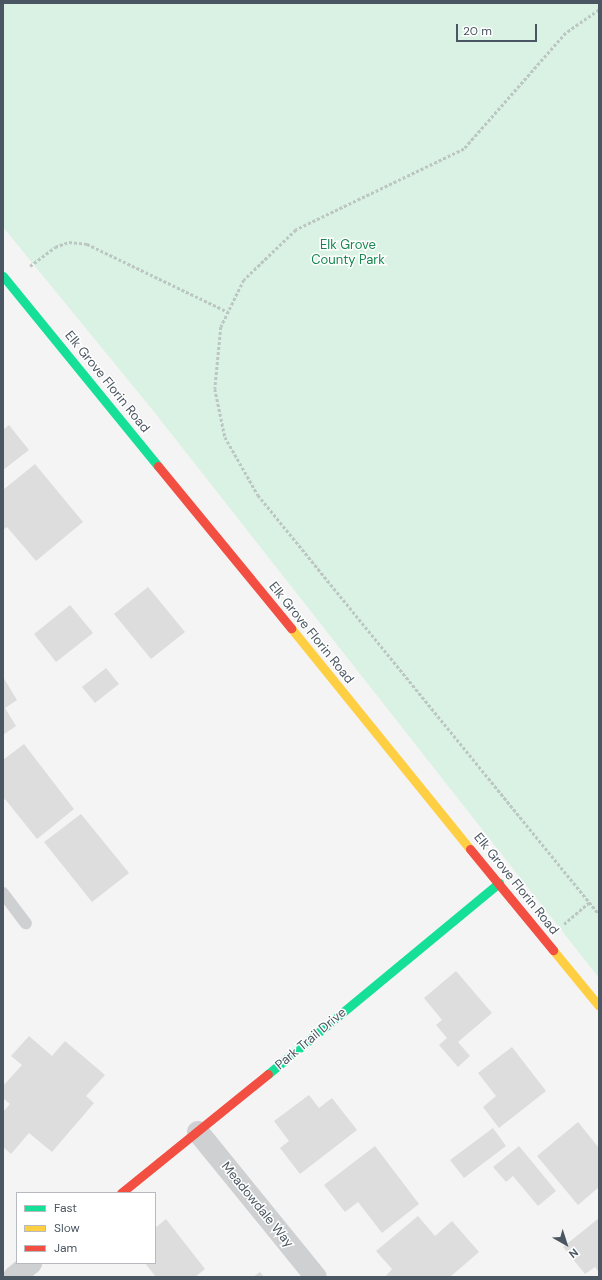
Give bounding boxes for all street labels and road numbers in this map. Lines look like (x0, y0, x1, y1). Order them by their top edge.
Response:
street label: Elk Grove Florin Road (61, 328, 153, 436)
street label: Elk Grove Florin Road (265, 579, 357, 687)
street label: Elk Grove Florin Road (470, 830, 562, 938)
street label: Park Trail Drive (272, 1005, 350, 1073)
street label: Meadowdale Way (218, 1159, 296, 1251)

